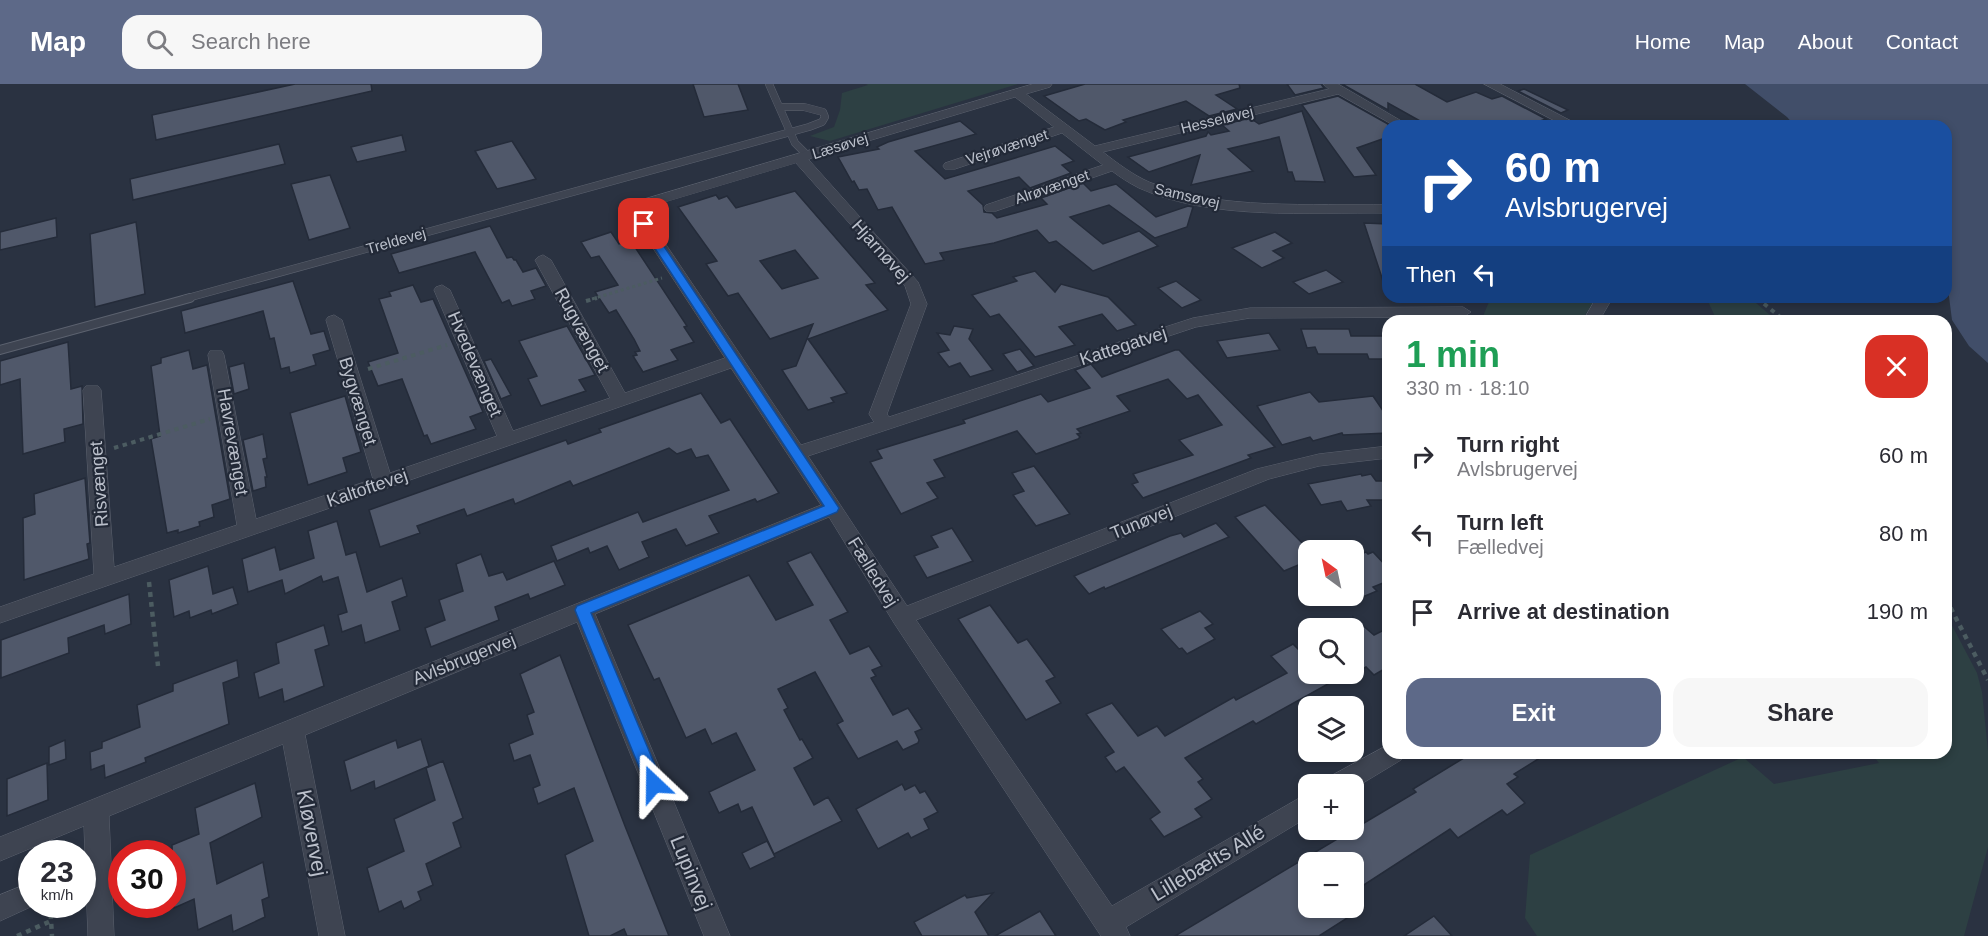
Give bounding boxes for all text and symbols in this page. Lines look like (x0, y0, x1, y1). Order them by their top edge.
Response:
search box (122, 15, 542, 69)
text: Map (30, 26, 86, 57)
icon: search (143, 26, 176, 59)
text: Search here (191, 29, 311, 54)
text: Home (1635, 30, 1691, 53)
text: Map (1724, 30, 1765, 53)
text: About (1798, 30, 1853, 53)
text: Contact (1886, 30, 1958, 53)
street label: Hesseløvej (1179, 102, 1255, 137)
street label: Vejrøvænget (964, 125, 1051, 168)
street label: Læsøvej (810, 129, 870, 162)
icon: right (1406, 144, 1484, 222)
text: 60 m (1505, 144, 1601, 191)
street label: Alrøvænget (1012, 166, 1092, 207)
street label: Samsøvej (1153, 180, 1222, 211)
text: Avlsbrugervej (1505, 193, 1668, 223)
pin (618, 198, 669, 249)
icon: arrive (627, 207, 660, 240)
street label: Hjarnøvej (848, 216, 914, 286)
street label: Treldevej (364, 224, 428, 257)
icon: left (1468, 258, 1501, 291)
text: Then (1406, 262, 1456, 287)
street label: Rugvænget (551, 284, 613, 376)
street label: Hvedevænget (444, 309, 506, 419)
street label: Kattegatvej (1077, 323, 1169, 369)
text: 1 min (1406, 334, 1500, 375)
button: close (1865, 335, 1928, 398)
street label: Bygvænget (335, 355, 381, 447)
text: 330 m · 18:10 (1406, 377, 1529, 399)
street label: Havrevænget (214, 387, 252, 497)
text: Turn right (1457, 432, 1559, 457)
street label: Risvænget (86, 440, 112, 528)
icon: right (1406, 440, 1439, 473)
text: 60 m (1879, 443, 1928, 468)
text: Avlsbrugervej (1457, 458, 1578, 480)
street label: Kaltoftevej (324, 465, 410, 511)
street label: Tunøvej (1107, 501, 1175, 543)
text: Turn left (1457, 510, 1543, 535)
icon: left (1406, 518, 1439, 551)
text: 80 m (1879, 521, 1928, 546)
street label: Fælledvej (844, 534, 902, 610)
text: Fælledvej (1457, 536, 1544, 558)
north arrow (1298, 540, 1364, 606)
map controls (1298, 540, 1364, 918)
icon: arrive (1406, 596, 1439, 629)
text: Arrive at destination (1457, 599, 1670, 624)
text: 190 m (1867, 599, 1928, 624)
button: search (1298, 618, 1364, 684)
street label: Avlsbrugervej (410, 629, 518, 689)
button: Exit (1406, 678, 1661, 747)
button: Share (1673, 678, 1928, 747)
button: layers (1298, 696, 1364, 762)
position arrow (622, 752, 686, 816)
button: + (1298, 774, 1364, 840)
street label: Kløvervej (293, 788, 332, 878)
street label: Lillebælts Allé (1147, 820, 1269, 905)
street label: Lupinvej (666, 832, 717, 913)
speed limit sign: 30 (108, 840, 186, 918)
button: − (1298, 852, 1364, 918)
text: 23 (40, 855, 74, 888)
text: km/h (41, 886, 73, 903)

